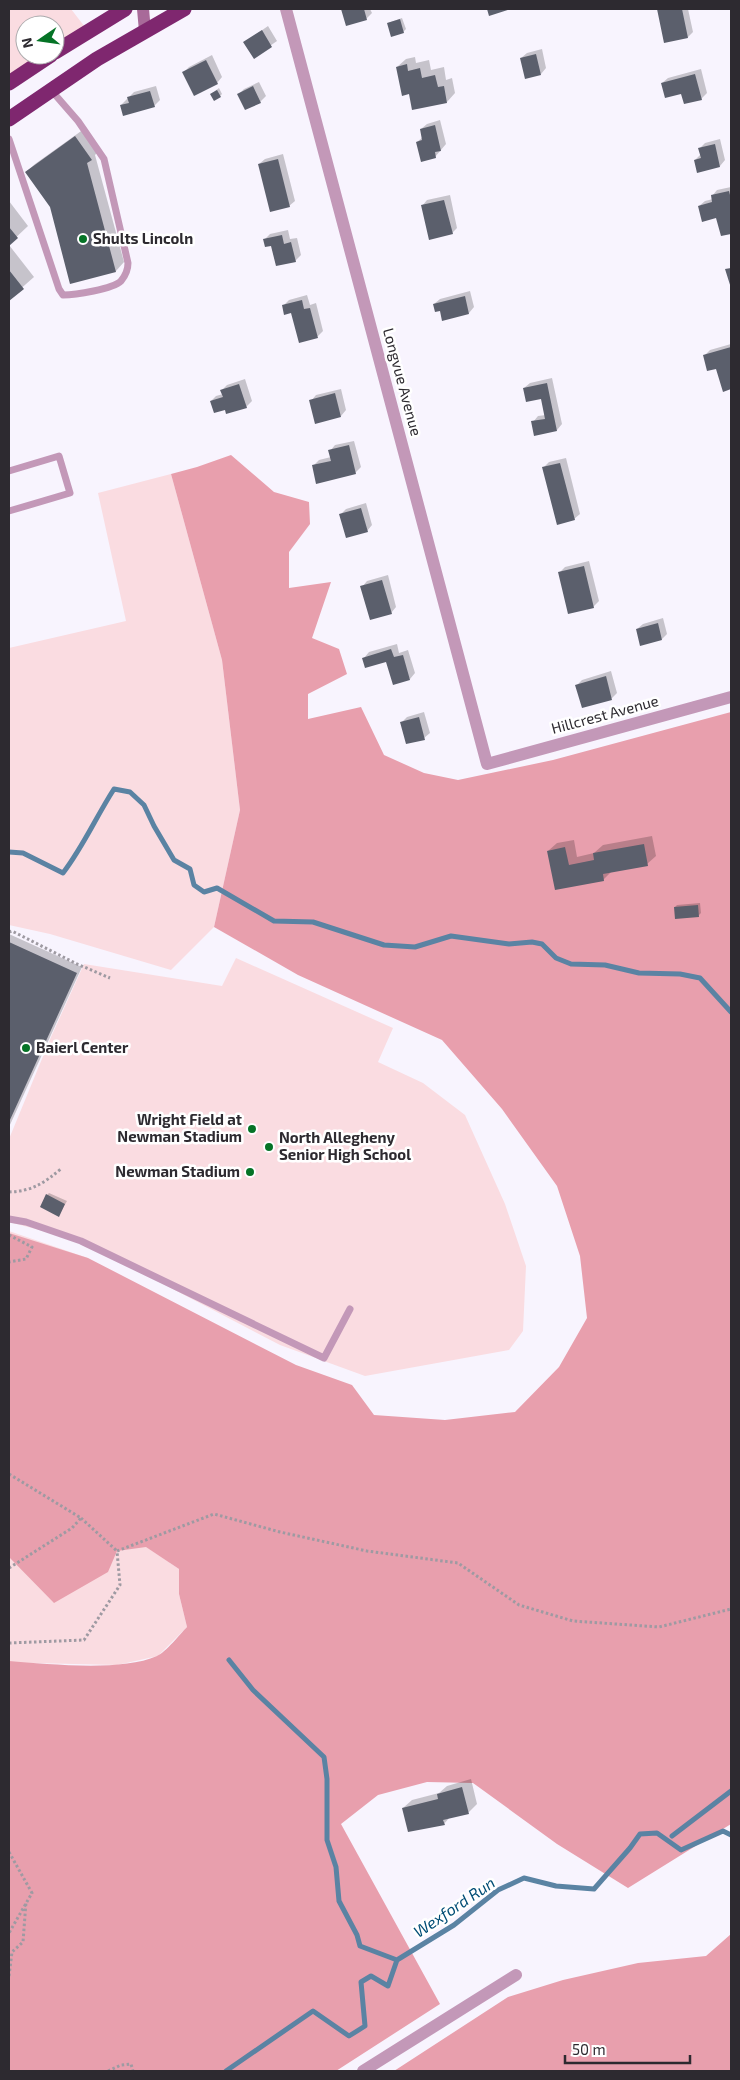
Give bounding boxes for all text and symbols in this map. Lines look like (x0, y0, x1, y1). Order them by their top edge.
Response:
north arrow (15, 15, 65, 65)
text: N (17, 36, 36, 50)
place label: Shults Lincoln (93, 229, 193, 247)
marker: Shults Lincoln (77, 233, 89, 245)
street label: Longvue Avenue (380, 326, 426, 438)
street label: Hillcrest Avenue (549, 691, 660, 737)
place label: Baierl Center (36, 1038, 129, 1056)
marker: Baierl Center (20, 1042, 32, 1054)
place label: Wright Field at Newman Stadium (117, 1110, 242, 1145)
marker: Wright Field at Newman Stadium (246, 1123, 258, 1135)
place label: North Allegheny Senior High School (279, 1128, 411, 1163)
marker: North Allegheny Senior High School (263, 1141, 275, 1153)
place label: Newman Stadium (115, 1162, 240, 1180)
marker: Newman Stadium (244, 1166, 256, 1178)
water label: Wexford Run (409, 1872, 498, 1941)
scale bar (565, 2032, 690, 2064)
text: 50 m (572, 2040, 606, 2058)

